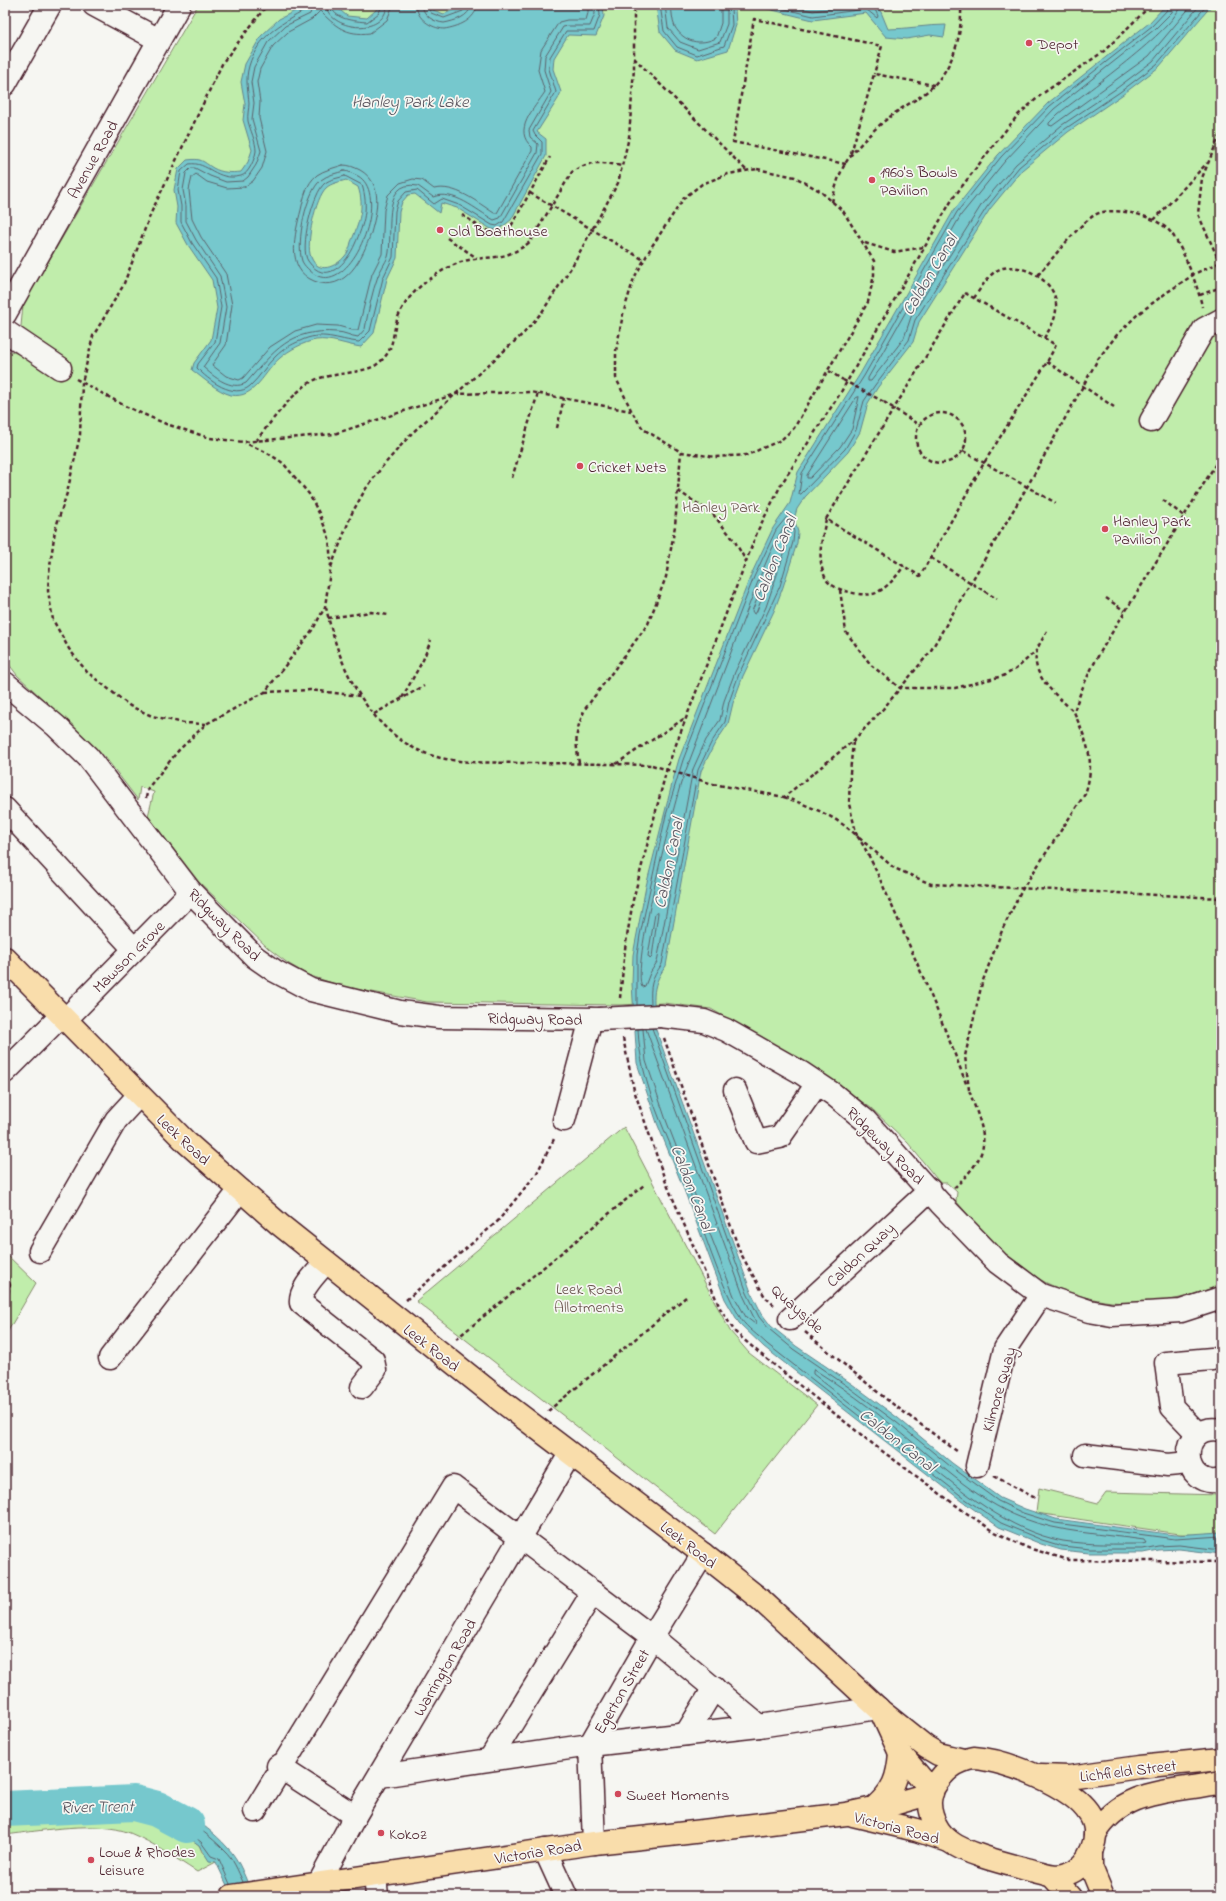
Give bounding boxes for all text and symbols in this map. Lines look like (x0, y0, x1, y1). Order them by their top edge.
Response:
place label: Depot (1036, 33, 1079, 57)
marker: Depot (1024, 38, 1034, 48)
water label: Hanley Park Lake (351, 90, 470, 116)
street label: Avenue Road (62, 116, 125, 204)
place label: 1960's Bowls Pavilion (880, 161, 958, 203)
marker: 1960's Bowls Pavilion (867, 175, 877, 185)
place label: Old Boathouse (448, 220, 548, 244)
marker: Old Boathouse (435, 225, 445, 235)
water label: Caldon Canal (896, 227, 966, 320)
place label: Cricket Nets (588, 456, 667, 480)
marker: Cricket Nets (575, 461, 585, 471)
park label: Hanley Park (682, 496, 761, 520)
water label: Caldon Canal (747, 510, 805, 606)
place label: Hanley Park Pavilion (1113, 510, 1191, 552)
marker: Hanley Park Pavilion (1100, 524, 1110, 534)
water label: Caldon Canal (648, 814, 692, 911)
street label: Ridgway Road (182, 883, 266, 967)
street label: Mawson Grove (88, 915, 172, 999)
street label: Ridgway Road (487, 1007, 583, 1033)
street label: Ridgeway Road (840, 1102, 929, 1191)
street label: Leek Road (150, 1109, 215, 1172)
water label: Caldon Canal (664, 1141, 720, 1238)
street label: Caldon Quay (822, 1217, 901, 1294)
park label: Leek Road Allotments (554, 1278, 624, 1320)
street label: Quayside (765, 1279, 829, 1340)
street label: Leek Road (397, 1319, 464, 1378)
street label: Kilmore Quay (976, 1344, 1023, 1435)
water label: Caldon Canal (853, 1403, 942, 1480)
street label: Leek Road (654, 1516, 721, 1575)
street label: Warrington Road (408, 1615, 483, 1721)
street label: Egerton Street (589, 1644, 657, 1739)
street label: Lichfield Street (1079, 1754, 1178, 1790)
place label: Sweet Moments (626, 1784, 730, 1808)
marker: Sweet Moments (613, 1789, 623, 1799)
water label: River Trent (60, 1794, 136, 1821)
street label: Victoria Road (850, 1806, 942, 1852)
place label: Kokoz (389, 1823, 427, 1847)
marker: Kokoz (376, 1828, 386, 1838)
street label: Victoria Road (492, 1834, 583, 1872)
place label: Lowe & Rhodes Leisure (99, 1841, 195, 1883)
marker: Lowe & Rhodes Leisure (86, 1855, 96, 1865)

